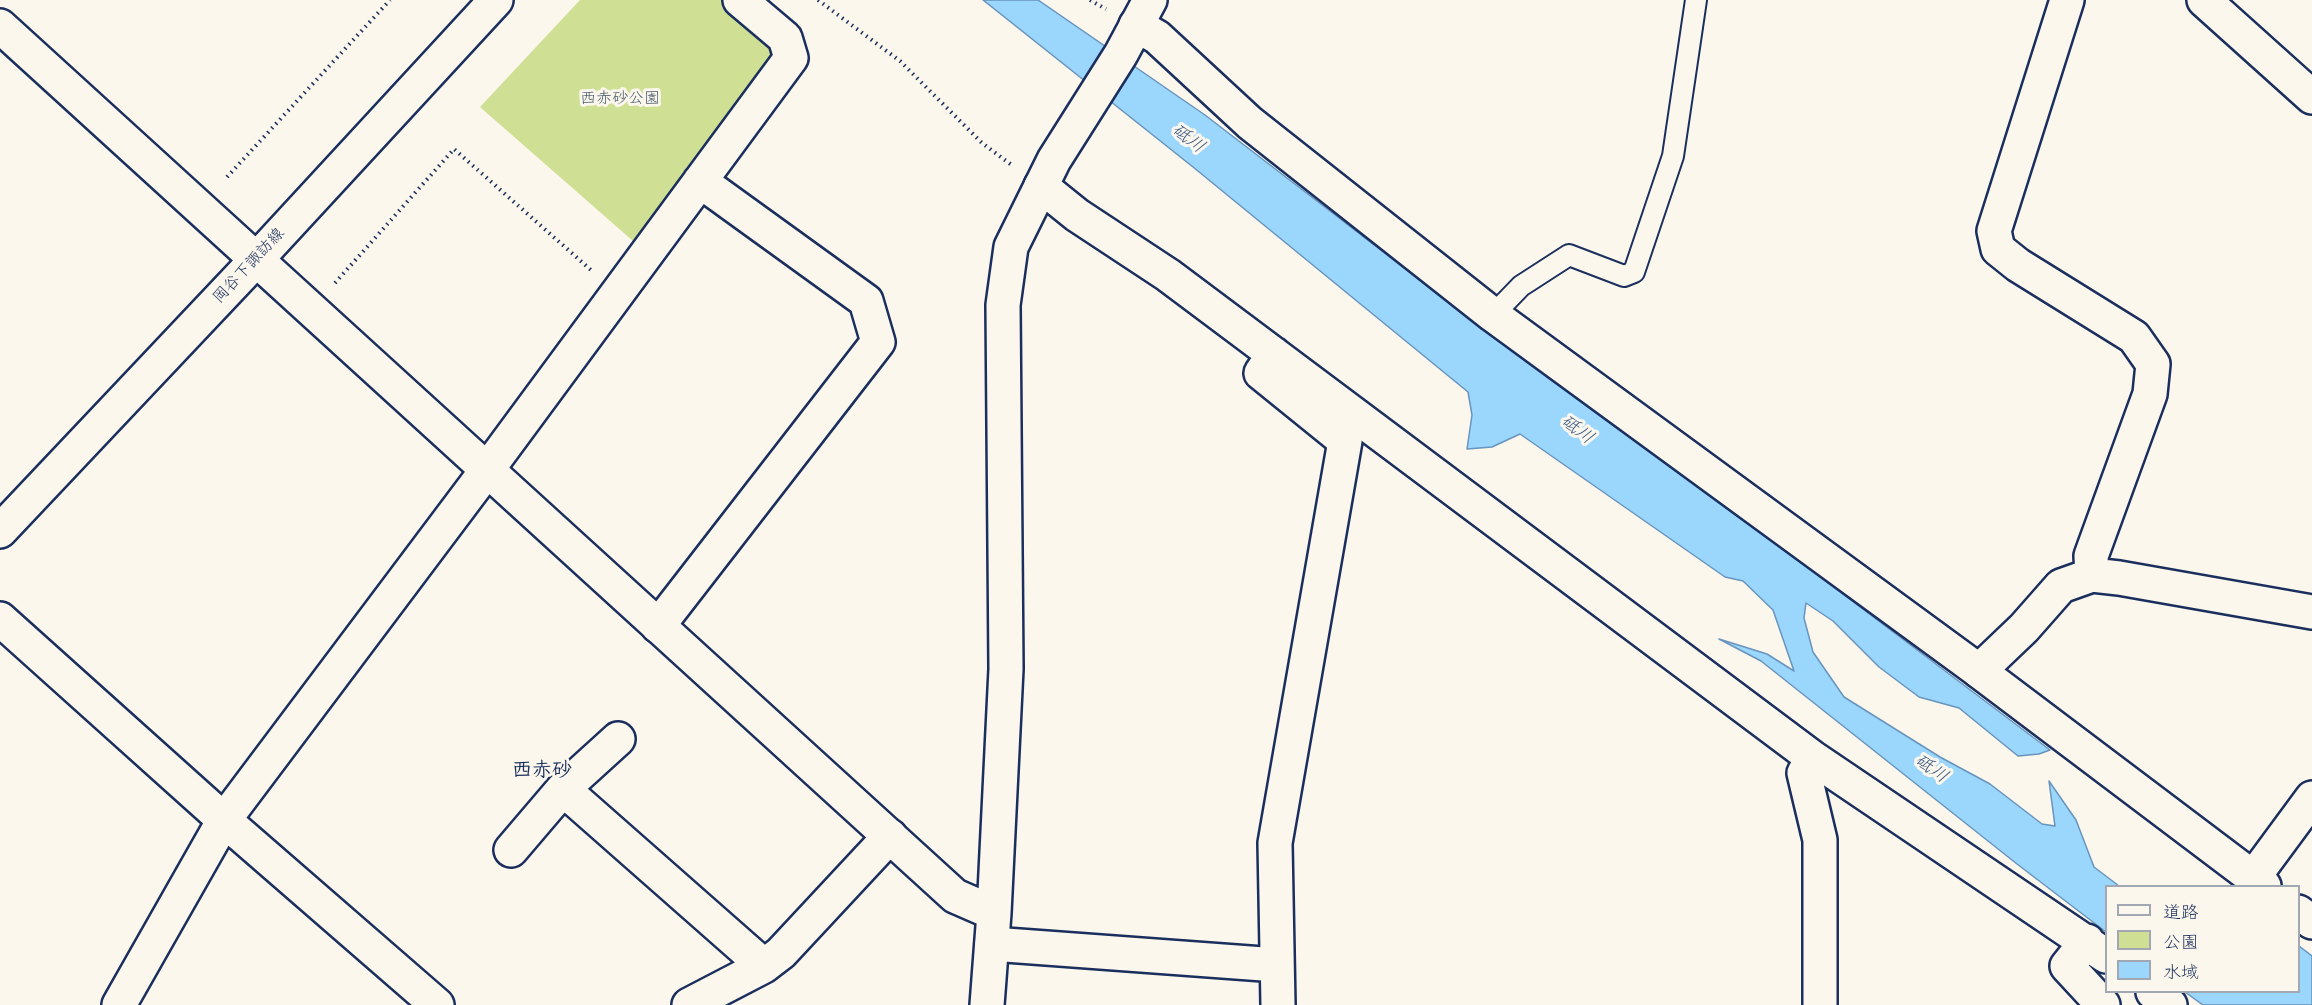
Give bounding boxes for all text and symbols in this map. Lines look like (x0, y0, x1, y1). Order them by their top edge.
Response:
park label: 西赤砂公園 (580, 89, 660, 109)
water label: 砥川 (1167, 120, 1209, 158)
street label: 岡谷下諏訪線 (209, 224, 289, 308)
water label: 砥川 (1556, 411, 1598, 449)
water label: 砥川 (1910, 750, 1952, 788)
district label: 西赤砂 (512, 759, 572, 783)
legend (2105, 885, 2300, 993)
text: 道路 (2163, 901, 2199, 924)
text: 公園 (2163, 931, 2199, 954)
text: 水域 (2163, 961, 2199, 984)

